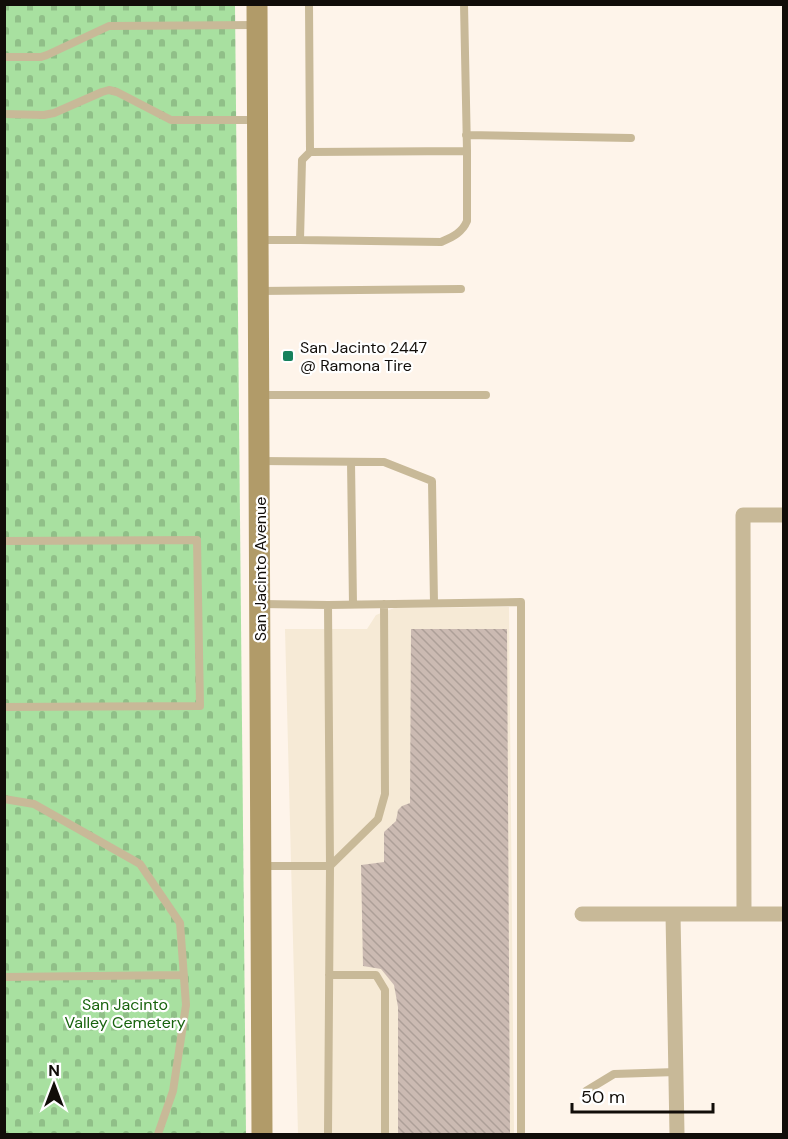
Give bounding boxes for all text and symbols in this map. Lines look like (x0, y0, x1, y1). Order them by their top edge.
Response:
place label: San Jacinto 2447 @ Ramona Tire (300, 337, 427, 376)
marker: San Jacinto 2447 @ Ramona Tire (281, 349, 295, 363)
street label: San Jacinto Avenue (250, 497, 271, 641)
park label: San Jacinto Valley Cemetery (64, 994, 186, 1033)
north arrow (24, 1055, 84, 1115)
text: N (48, 1060, 60, 1081)
scale bar (572, 1076, 713, 1114)
text: 50 m (581, 1085, 625, 1109)

